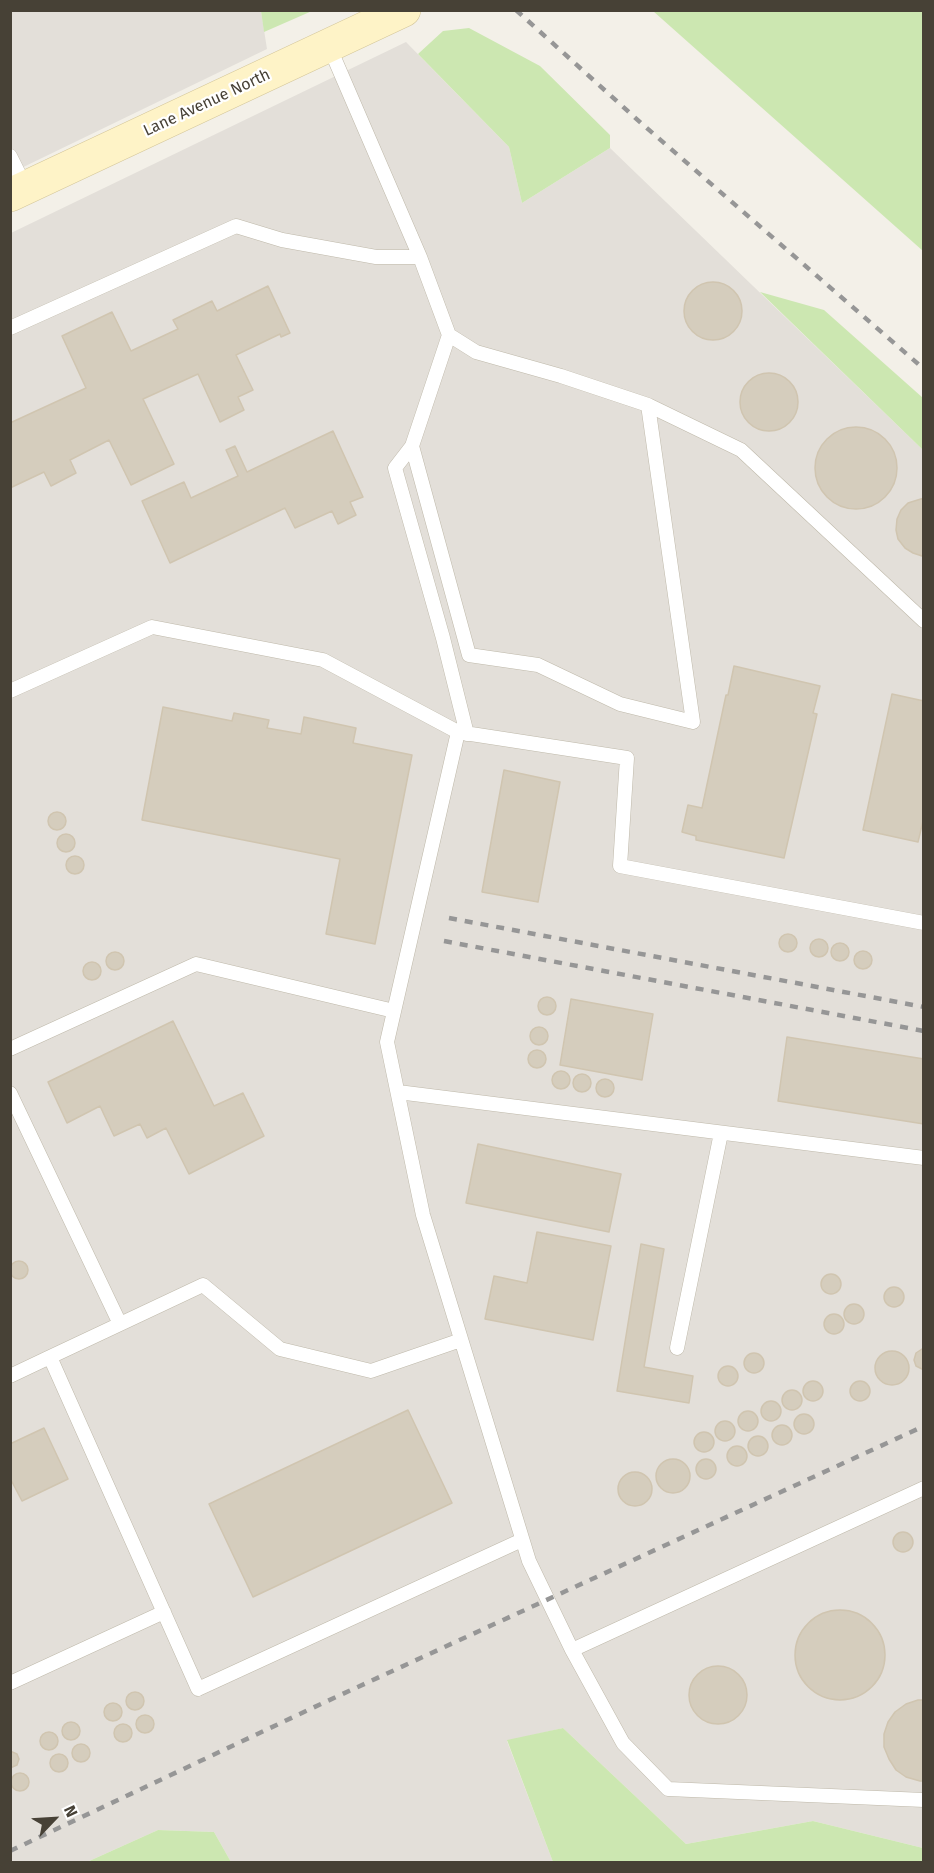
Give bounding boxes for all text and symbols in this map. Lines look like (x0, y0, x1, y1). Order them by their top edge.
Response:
street label: Lane Avenue North (141, 65, 273, 141)
north arrow (24, 1789, 84, 1849)
text: N (60, 1802, 82, 1820)

